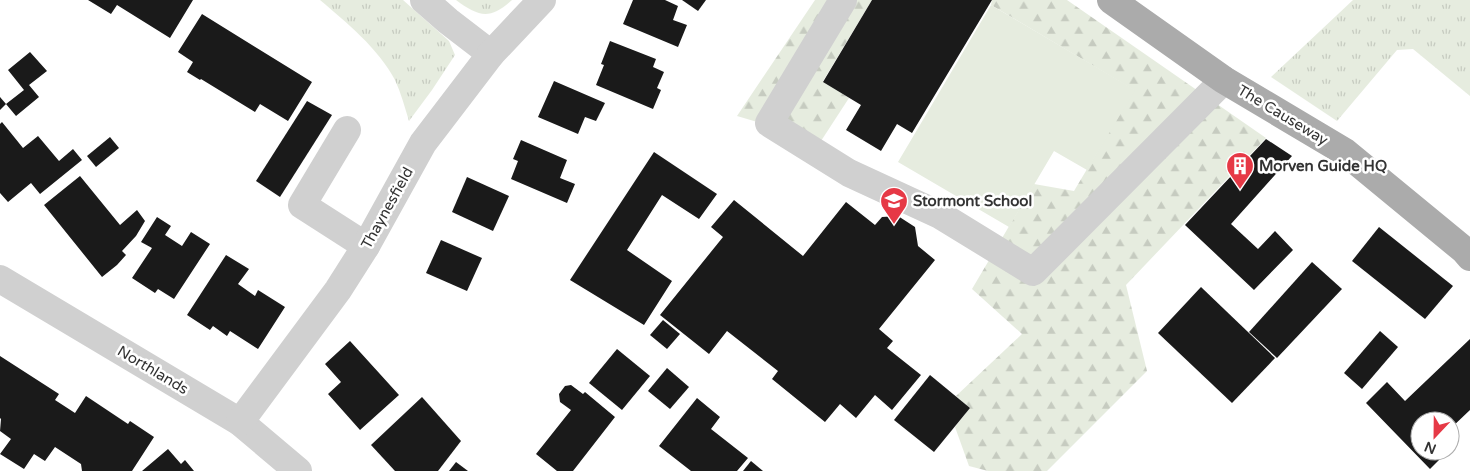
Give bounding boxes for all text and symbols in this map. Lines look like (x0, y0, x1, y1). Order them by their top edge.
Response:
street label: The Causeway (1235, 81, 1331, 149)
building icon: Morven Guide HQ (1225, 151, 1255, 190)
place label: Morven Guide HQ (1259, 157, 1387, 175)
street label: Thaynesfield (357, 164, 417, 252)
school or university icon: Stormont School (879, 186, 909, 225)
place label: Stormont School (913, 192, 1032, 210)
street label: Northlands (114, 342, 192, 398)
north arrow (1410, 411, 1460, 461)
text: N (1422, 438, 1439, 458)

